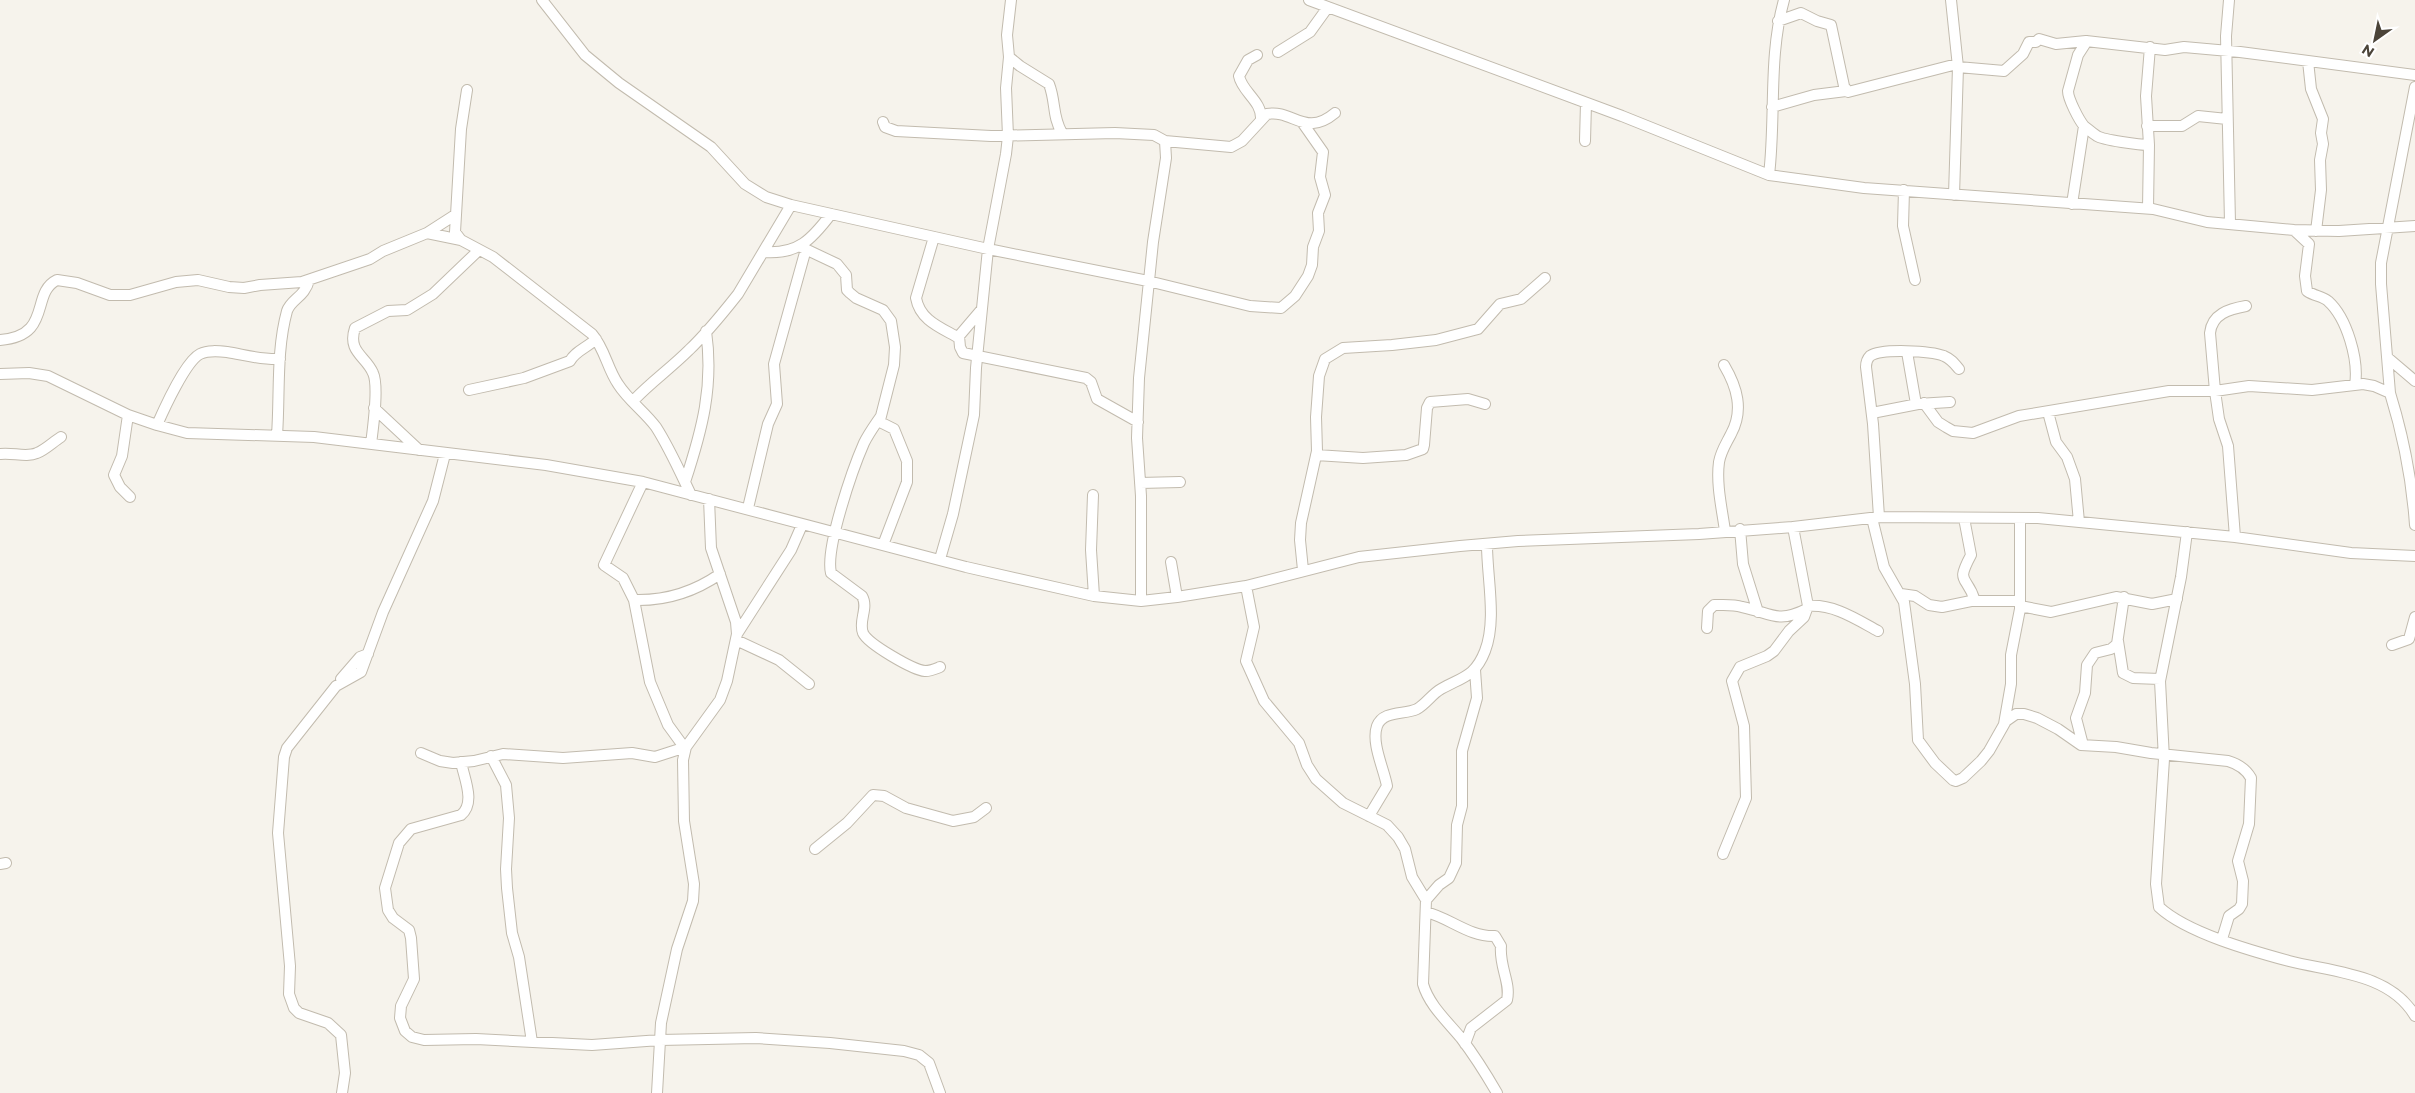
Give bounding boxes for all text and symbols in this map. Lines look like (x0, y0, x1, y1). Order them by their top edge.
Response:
north arrow (2350, 15, 2400, 65)
text: N (2358, 40, 2378, 62)

